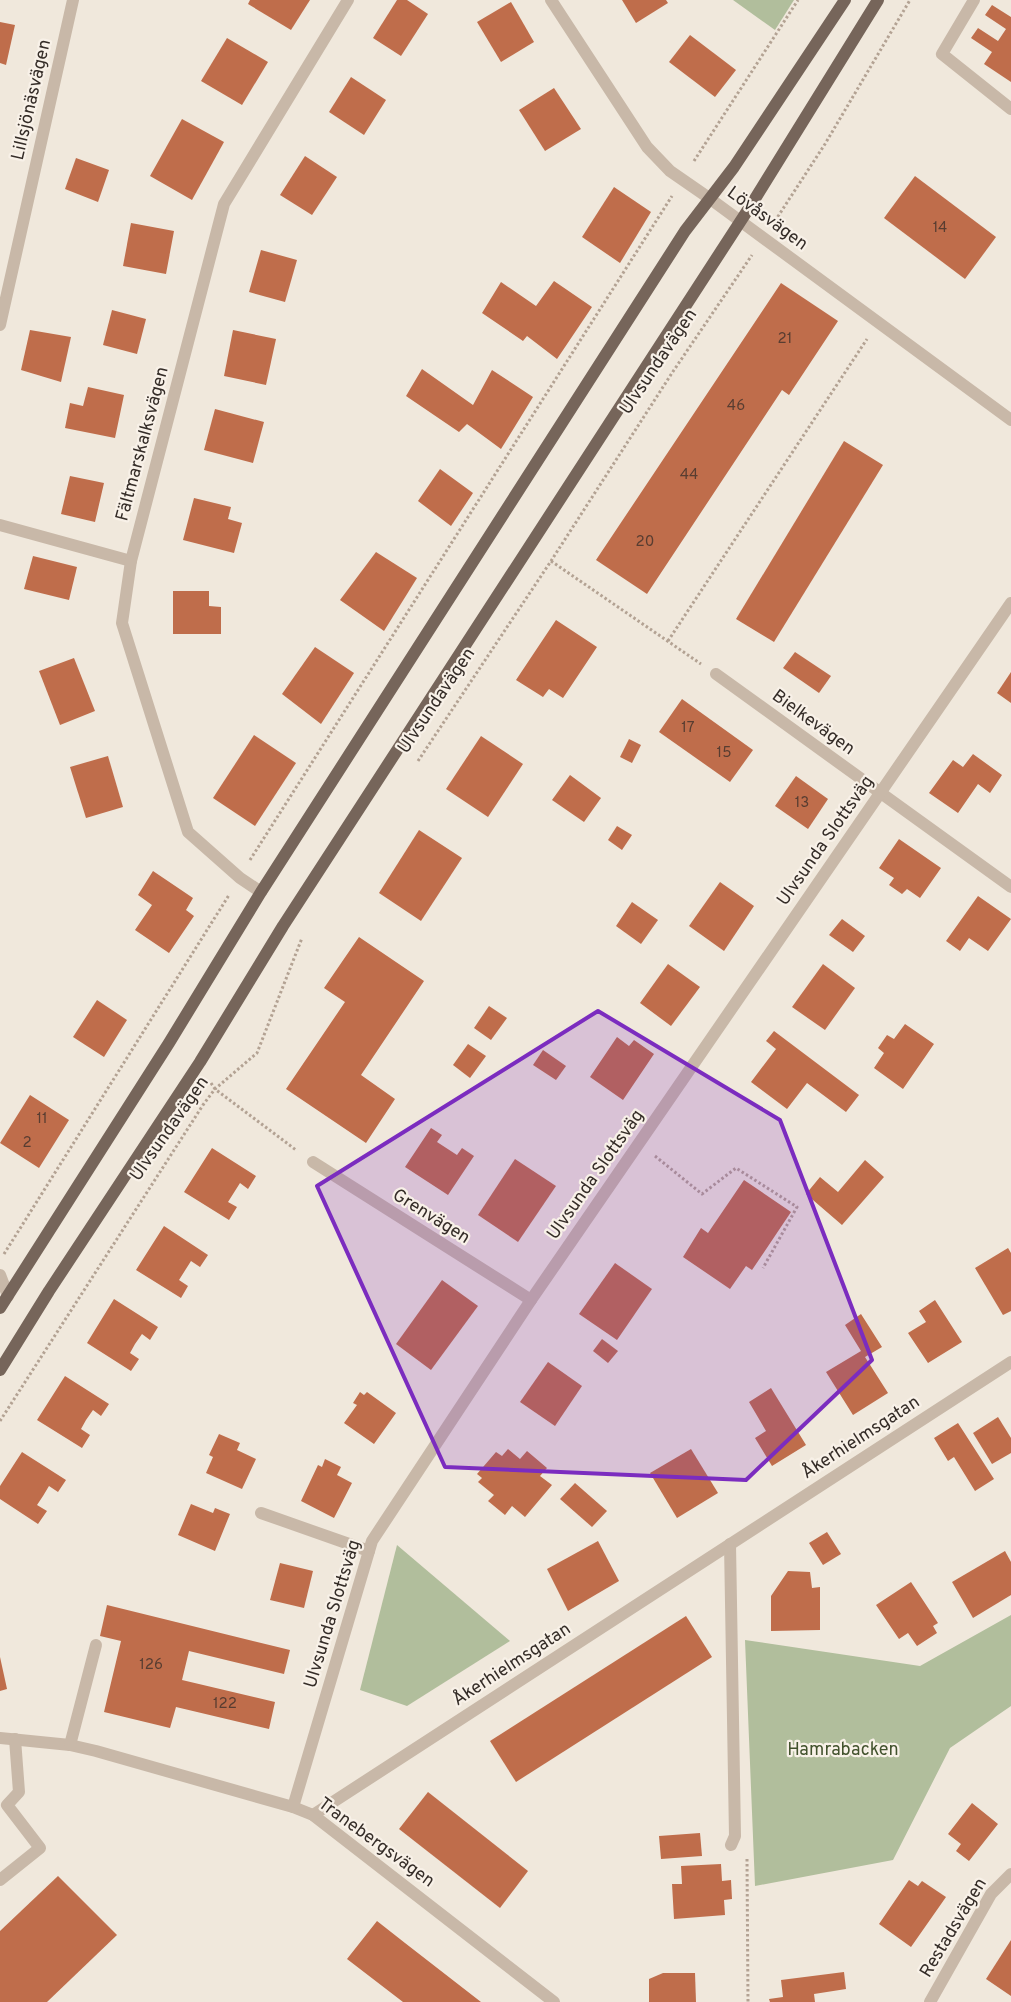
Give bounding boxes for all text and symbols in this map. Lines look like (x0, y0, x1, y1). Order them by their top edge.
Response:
street label: Lillsjönäsvägen (7, 37, 57, 163)
street label: Lövåsvägen (722, 182, 812, 256)
house number: 14 (933, 219, 947, 238)
street label: Ulvsundavägen (615, 305, 703, 419)
house number: 21 (778, 330, 792, 349)
street label: Fältmarskalksvägen (111, 364, 175, 524)
house number: 46 (727, 397, 745, 416)
house number: 44 (680, 466, 698, 485)
house number: 20 (636, 533, 654, 552)
street label: Ulvsundavägen (393, 644, 481, 758)
street label: Bielkevägen (767, 685, 859, 761)
house number: 17 (681, 719, 695, 738)
house number: 15 (717, 744, 731, 763)
street label: Ulvsunda Slottsväg (772, 771, 880, 911)
house number: 13 (795, 794, 809, 813)
street label: Ulvsundavägen (125, 1072, 215, 1186)
street label: Ulvsunda Slottsväg (542, 1105, 650, 1245)
house number: 11 (36, 1110, 48, 1129)
house number: 2 (22, 1134, 32, 1153)
street label: Grenvägen (388, 1184, 474, 1250)
street label: Åkerhielmsgatan (797, 1391, 925, 1485)
street label: Ulvsunda Slottsväg (300, 1537, 366, 1691)
street label: Åkerhielmsgatan (448, 1618, 576, 1712)
house number: 126 (139, 1656, 163, 1675)
house number: 122 (213, 1695, 237, 1714)
park label: Hamrabacken (787, 1739, 899, 1762)
street label: Tranebergsvägen (313, 1793, 439, 1893)
street label: Restadsvägen (915, 1874, 993, 1982)

